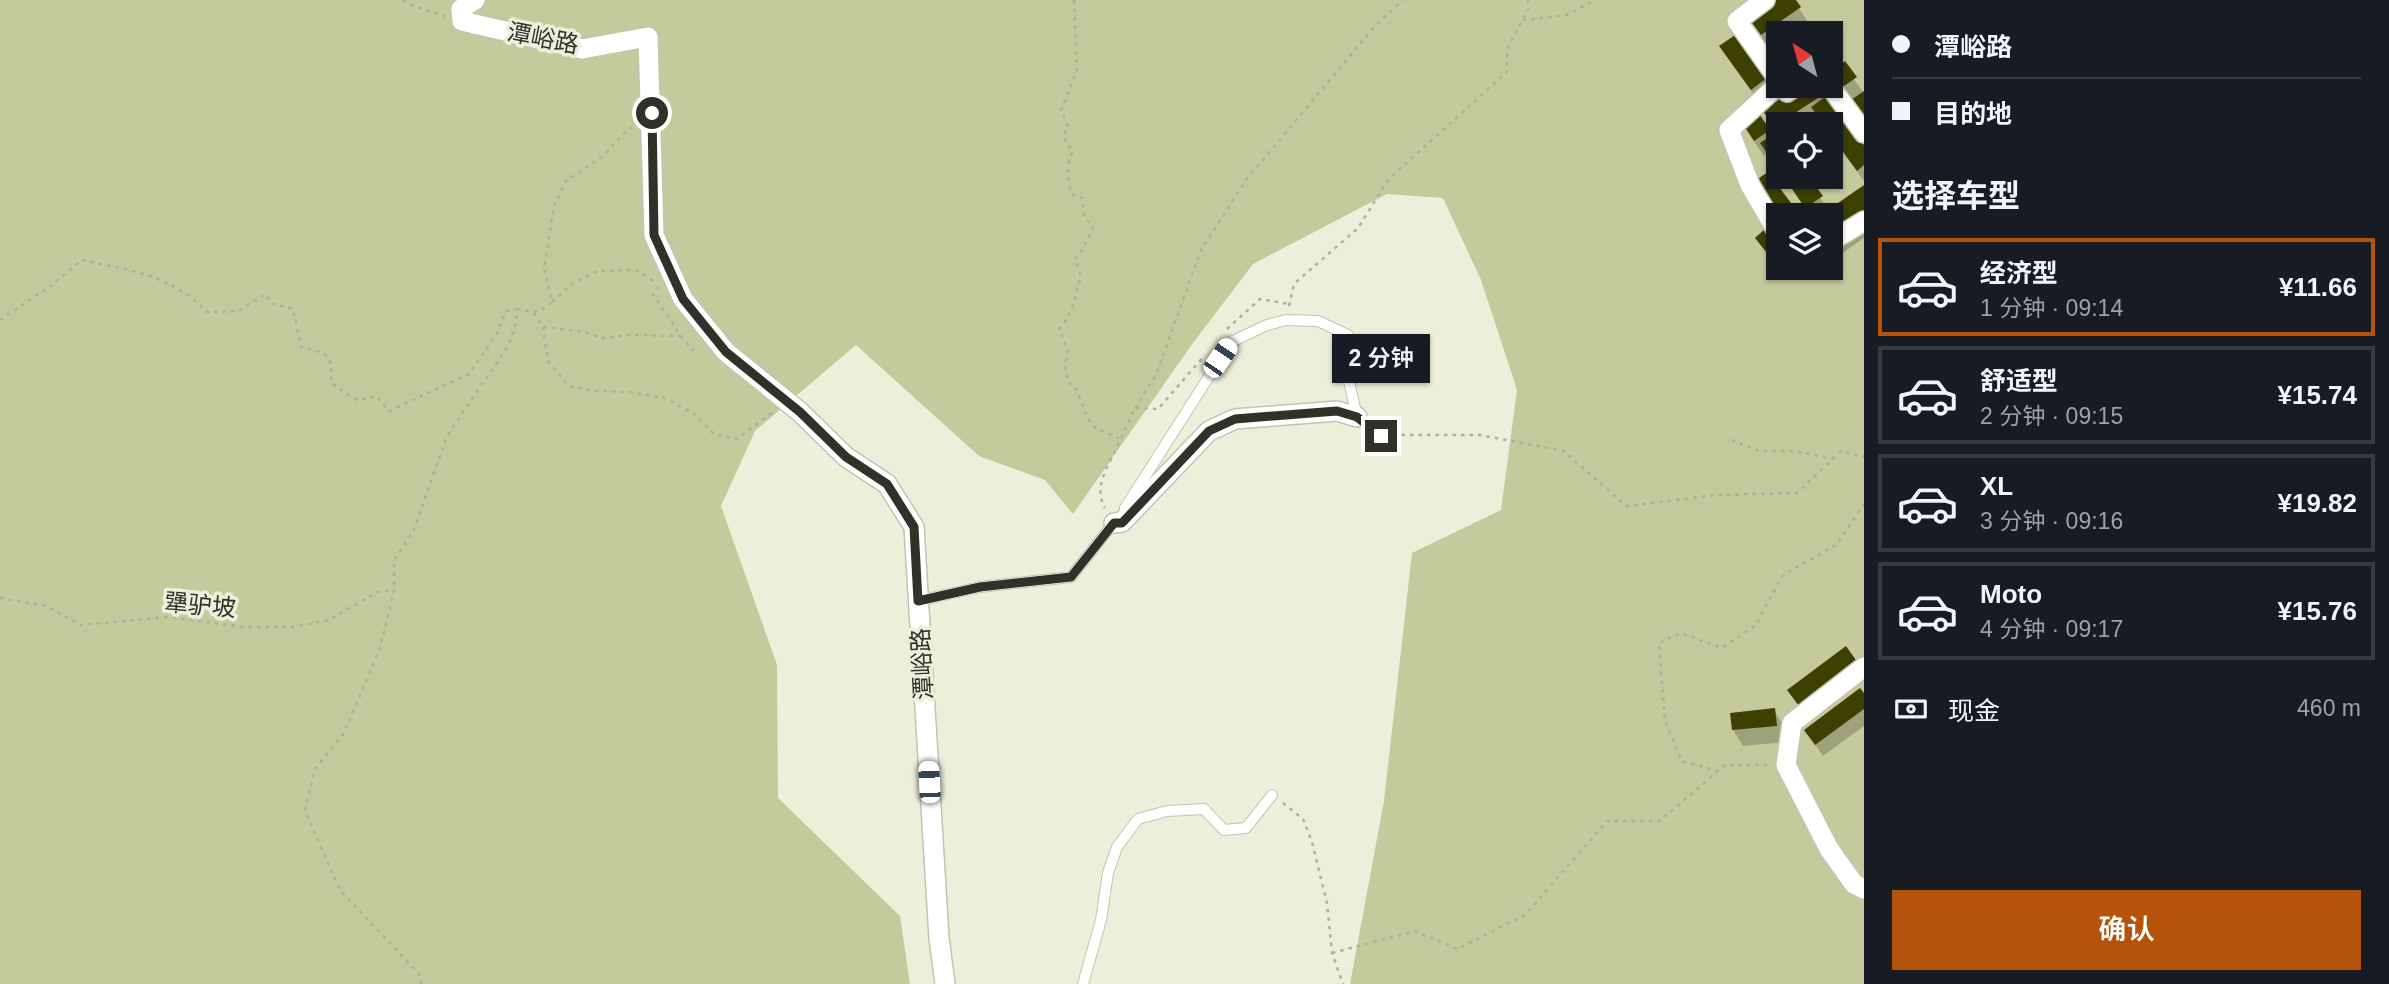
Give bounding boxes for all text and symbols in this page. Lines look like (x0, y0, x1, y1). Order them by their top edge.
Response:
street label: 潭峪路 (505, 18, 581, 58)
north arrow (1766, 21, 1843, 98)
map controls (1766, 21, 1843, 280)
text: 潭峪路 (1934, 32, 2012, 62)
route start (636, 97, 668, 129)
text: 目的地 (1934, 99, 2012, 129)
button: locate (1766, 112, 1843, 189)
text: 选择车型 (1892, 178, 2020, 214)
button: layers (1766, 203, 1843, 280)
icon: car (1896, 256, 1959, 319)
text: 经济型 (1980, 258, 2058, 288)
text: ¥11.66 (2279, 272, 2357, 302)
text: 1 分钟 · 09:14 (1980, 295, 2123, 321)
callout: 2 分钟 (1332, 334, 1430, 384)
car (1200, 335, 1241, 381)
text: 2 分钟 (1348, 345, 1414, 371)
icon: car (1896, 364, 1959, 427)
text: 舒适型 (1980, 366, 2058, 396)
text: ¥15.74 (2277, 380, 2357, 410)
text: 2 分钟 · 09:15 (1980, 403, 2123, 429)
route end (1365, 420, 1397, 452)
text: XL (1980, 471, 2013, 501)
icon: car (1896, 472, 1959, 535)
text: ¥19.82 (2277, 488, 2357, 518)
text: 3 分钟 · 09:16 (1980, 508, 2123, 534)
text: Moto (1980, 579, 2042, 609)
icon: car (1896, 580, 1959, 643)
street label: 犟驴坡 (163, 588, 237, 622)
text: ¥15.76 (2277, 596, 2357, 626)
text: 4 分钟 · 09:17 (1980, 616, 2123, 642)
street label: 潭峪路 (907, 627, 937, 701)
icon: cash (1892, 690, 1930, 728)
text: 460 m (2297, 695, 2361, 721)
text: 现金 (1948, 696, 2000, 726)
car (918, 760, 941, 804)
button: 确认 (1892, 890, 2361, 970)

